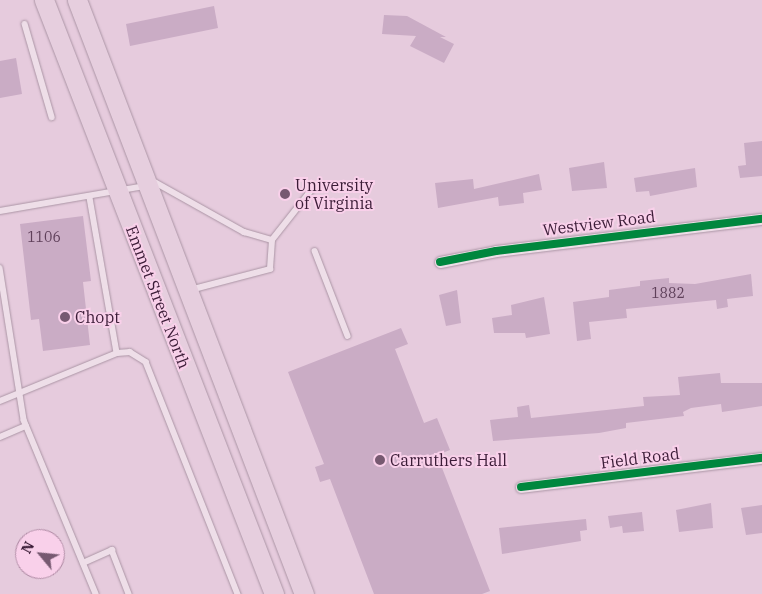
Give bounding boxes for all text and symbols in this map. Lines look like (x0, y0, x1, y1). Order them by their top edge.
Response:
place label: University of Virginia (295, 175, 373, 213)
marker: University of Virginia (279, 188, 291, 200)
street label: Westview Road (542, 207, 656, 239)
street label: Emmet Street North (122, 223, 194, 371)
house number: 1106 (27, 229, 61, 245)
house number: 1882 (651, 285, 685, 301)
place label: Chopt (75, 307, 120, 327)
marker: Chopt (59, 311, 71, 323)
street label: Field Road (599, 444, 681, 472)
place label: Carruthers Hall (390, 450, 507, 470)
marker: Carruthers Hall (374, 454, 386, 466)
north arrow (15, 529, 65, 579)
text: N (17, 538, 38, 557)

